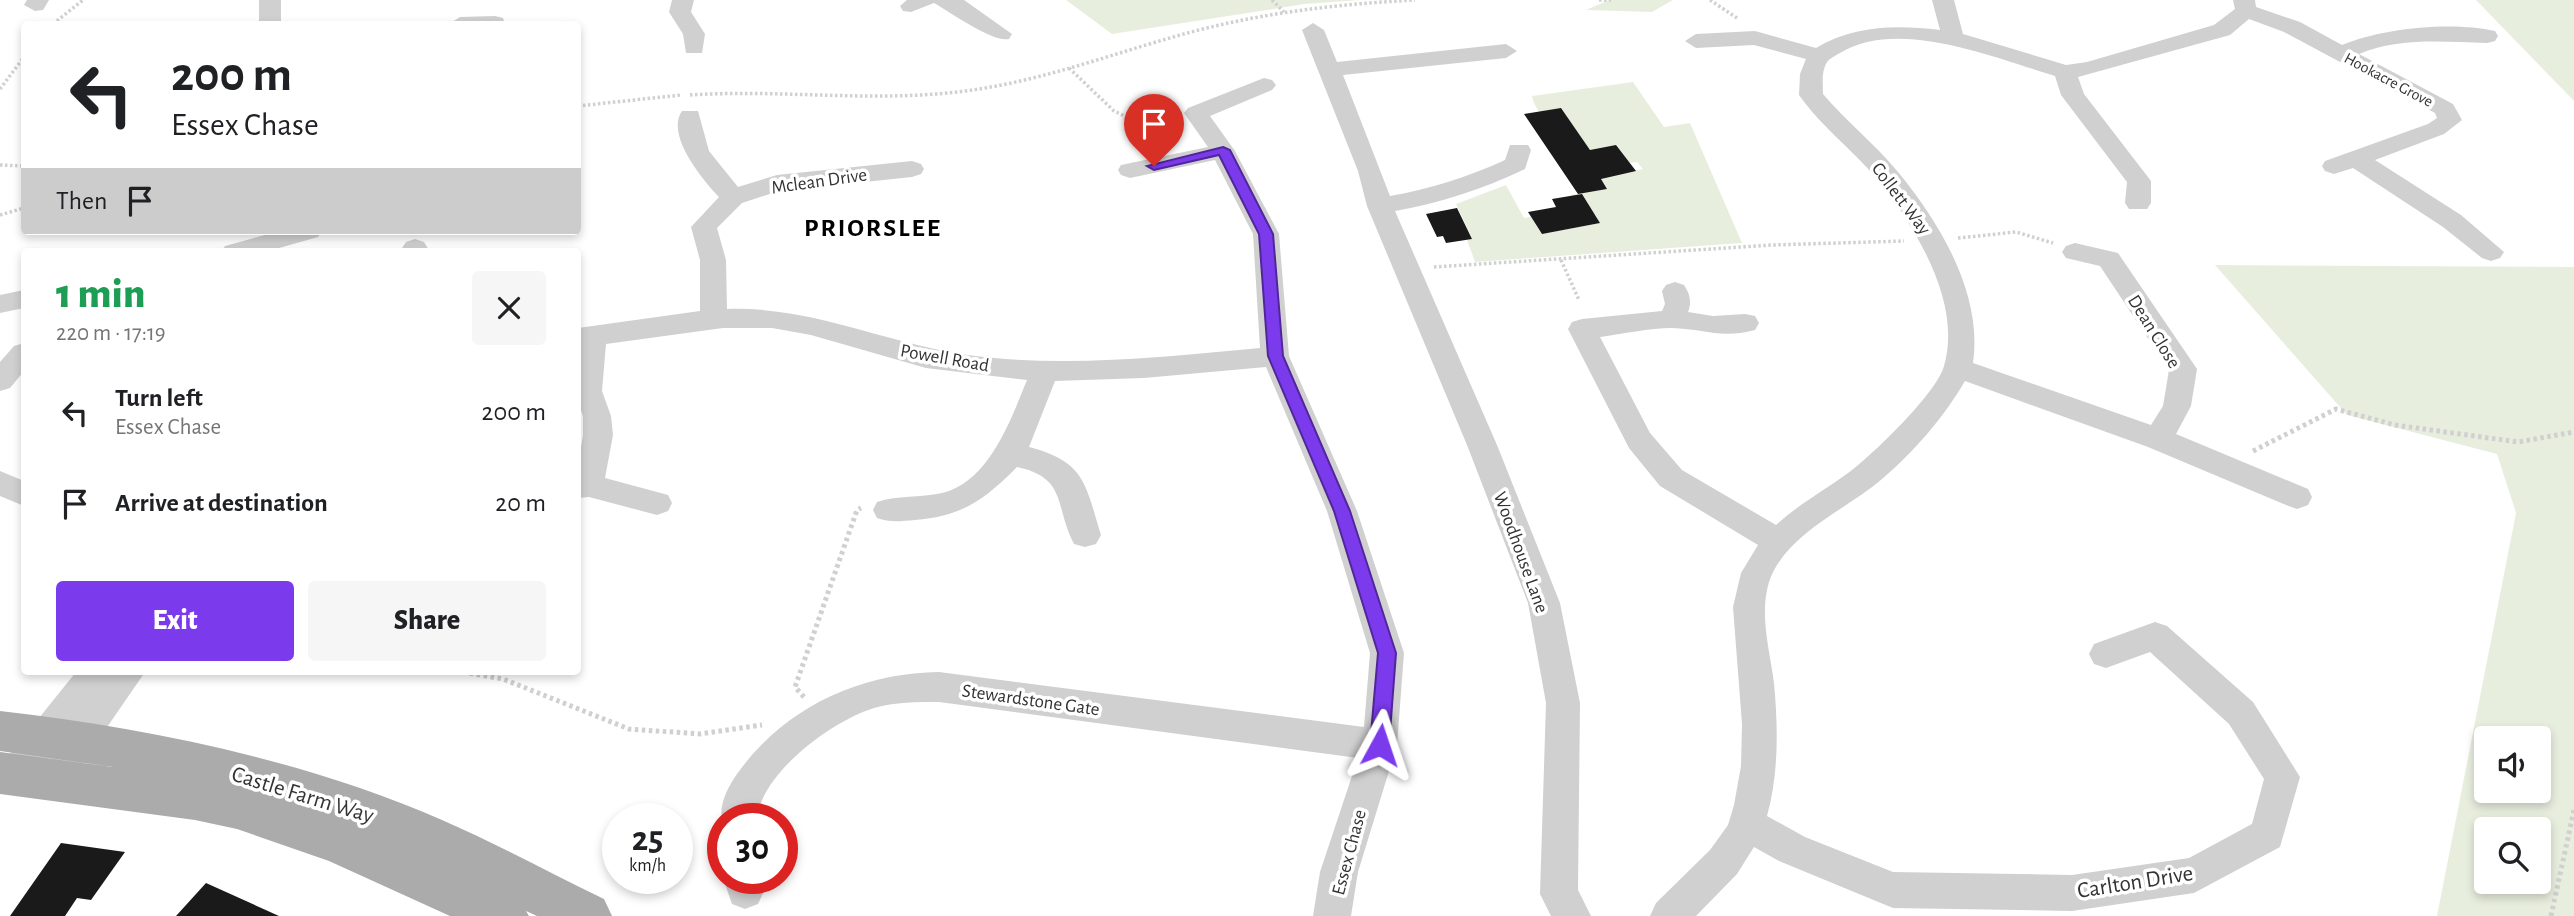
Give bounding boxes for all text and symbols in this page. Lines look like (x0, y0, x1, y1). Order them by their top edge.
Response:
icon: left (56, 49, 147, 140)
street label: Hookacre Grove (2342, 50, 2435, 110)
text: 200 m (171, 51, 292, 100)
pin (1124, 94, 1184, 166)
icon: arrive (1135, 105, 1173, 143)
text: Essex Chase (171, 109, 319, 141)
street label: Collett Way (1868, 159, 1934, 238)
street label: Mclean Drive (770, 165, 868, 198)
icon: arrive (121, 182, 159, 220)
text: Then (56, 188, 107, 214)
district label: PRIORSLEE (804, 215, 942, 241)
button: close (472, 271, 546, 345)
text: 1 min (56, 273, 145, 315)
street label: Dean Close (2124, 292, 2184, 372)
text: 220 m · 17:19 (56, 322, 166, 345)
street label: Powell Road (899, 341, 991, 376)
text: Turn left (115, 385, 203, 411)
icon: left (56, 394, 94, 432)
text: 200 m (482, 399, 546, 425)
text: Essex Chase (115, 416, 221, 439)
icon: arrive (56, 485, 94, 523)
street label: Woodhouse Lane (1490, 489, 1551, 616)
text: Arrive at destination (115, 490, 328, 516)
text: 20 m (495, 490, 546, 516)
button: Exit (56, 581, 294, 661)
button: Share (308, 581, 546, 661)
street label: Stewardstone Gate (961, 681, 1101, 720)
position arrow (1343, 708, 1417, 782)
map controls (2474, 726, 2551, 894)
button: sound (2474, 726, 2551, 803)
street label: Castle Farm Way (229, 763, 377, 828)
speed limit sign: 30 (707, 803, 798, 894)
street label: Essex Chase (1329, 808, 1370, 897)
button: search (2474, 817, 2551, 894)
text: 25 (632, 822, 663, 857)
text: km/h (629, 857, 666, 875)
street label: Carlton Drive (2076, 862, 2195, 903)

